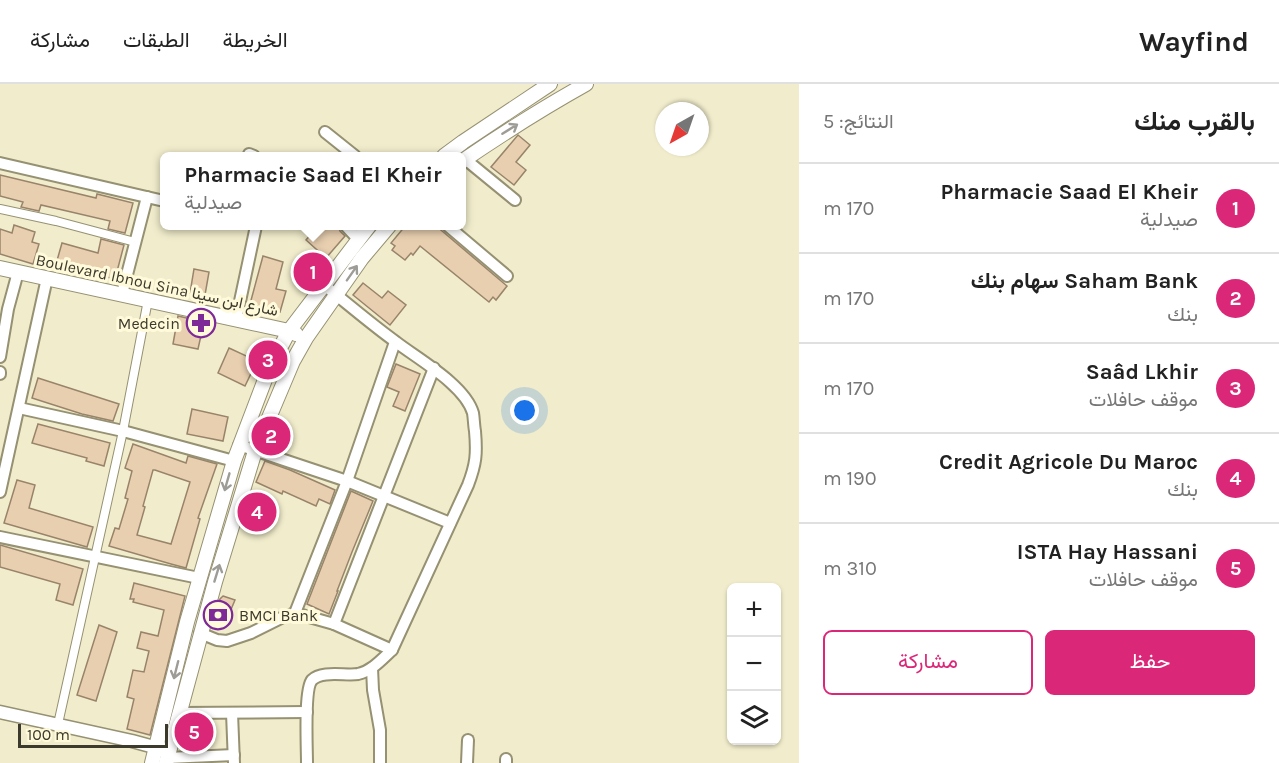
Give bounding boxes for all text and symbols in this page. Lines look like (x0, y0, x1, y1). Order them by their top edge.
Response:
text: Wayfind (1139, 25, 1249, 58)
text: مشاركة (30, 28, 90, 52)
text: الطبقات (123, 28, 190, 52)
text: الخريطة (223, 28, 288, 52)
north arrow (655, 102, 709, 156)
text: بالقرب منك (1134, 106, 1255, 137)
text: النتائج: 5 (823, 110, 894, 133)
one-way arrow (501, 123, 518, 135)
popup (160, 152, 466, 230)
text: Pharmacie Saad El Kheir (184, 162, 442, 188)
text: Pharmacie Saad El Kheir (941, 179, 1198, 205)
text: صيدلية (184, 191, 242, 214)
text: 170 m (823, 197, 874, 220)
text: 1 (1232, 197, 1239, 220)
text: صيدلية (1140, 208, 1198, 231)
street label: Boulevard Ibnou Sina شارع ابن سينا (34, 250, 280, 322)
pin: 1 (294, 250, 332, 294)
one-way arrow (345, 265, 358, 281)
text: Saham Bank سهام بنك (971, 268, 1198, 294)
text: 170 m (823, 287, 874, 310)
text: 2 (1229, 287, 1242, 310)
text: بنك (1167, 303, 1198, 326)
pharmacy icon: Medecin (185, 307, 217, 339)
place label: Medecin (118, 314, 180, 333)
pin: 3 (248, 338, 288, 382)
text: Saâd Lkhir (1086, 359, 1198, 385)
text: 170 m (823, 377, 874, 400)
text: 3 (1229, 377, 1242, 400)
text: موقف حافلات (1089, 388, 1198, 411)
your location (510, 396, 539, 425)
pin: 2 (252, 414, 290, 458)
text: Credit Agricole Du Maroc (939, 449, 1198, 475)
text: 190 m (823, 467, 877, 490)
text: 4 (1230, 467, 1241, 490)
one-way arrow (221, 472, 232, 491)
text: بنك (1167, 478, 1198, 501)
pin: 4 (238, 490, 276, 534)
text: ISTA Hay Hassani (1017, 539, 1198, 565)
text: 310 m (823, 557, 877, 580)
text: 5 (1230, 557, 1241, 580)
one-way arrow (212, 564, 223, 583)
text: موقف حافلات (1089, 568, 1198, 591)
map controls (727, 583, 781, 745)
button: + (727, 583, 781, 637)
bank icon: BMCI Bank (202, 599, 234, 631)
place label: BMCI Bank (239, 606, 318, 625)
button: مشاركة (823, 630, 1033, 695)
button: حفظ (1045, 630, 1255, 695)
button: − (727, 637, 781, 691)
one-way arrow (169, 660, 181, 679)
button: layers (727, 691, 781, 745)
pin: 5 (174, 710, 214, 754)
scale bar (18, 721, 168, 748)
text: 100 m (27, 725, 70, 744)

